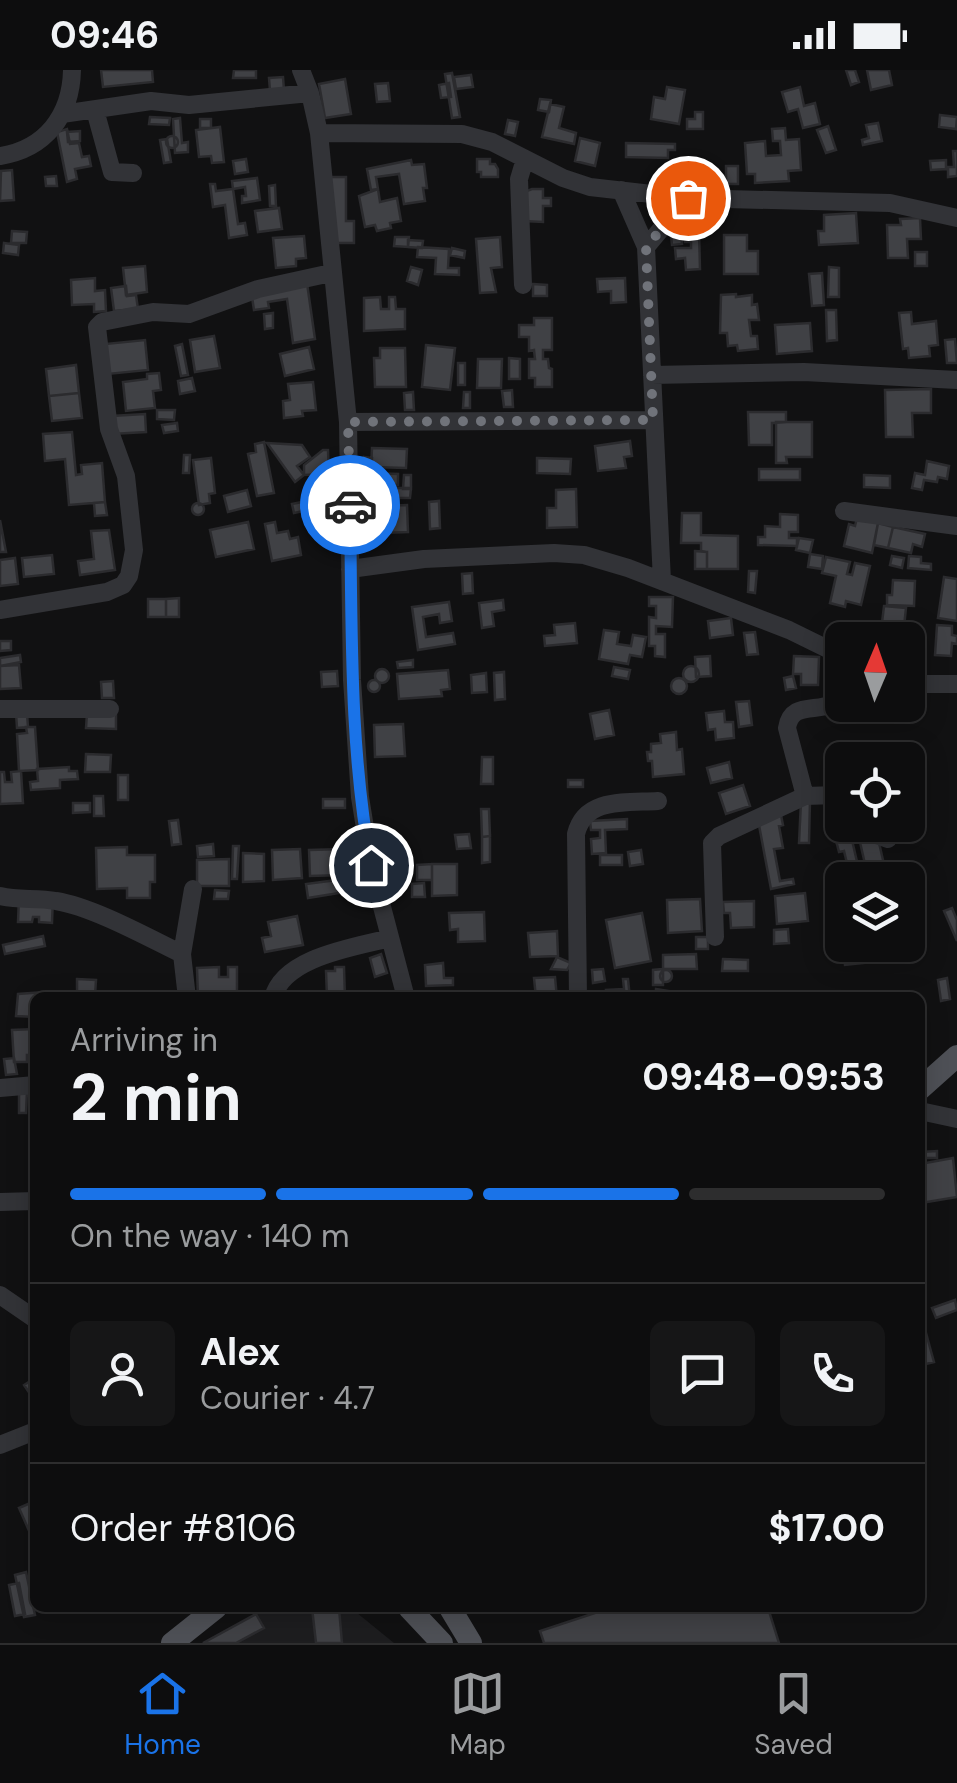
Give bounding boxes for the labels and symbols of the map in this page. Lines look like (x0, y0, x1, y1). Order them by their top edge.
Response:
pin (646, 156, 731, 241)
courier (300, 455, 400, 555)
north arrow (825, 622, 925, 722)
pin (329, 823, 414, 908)

